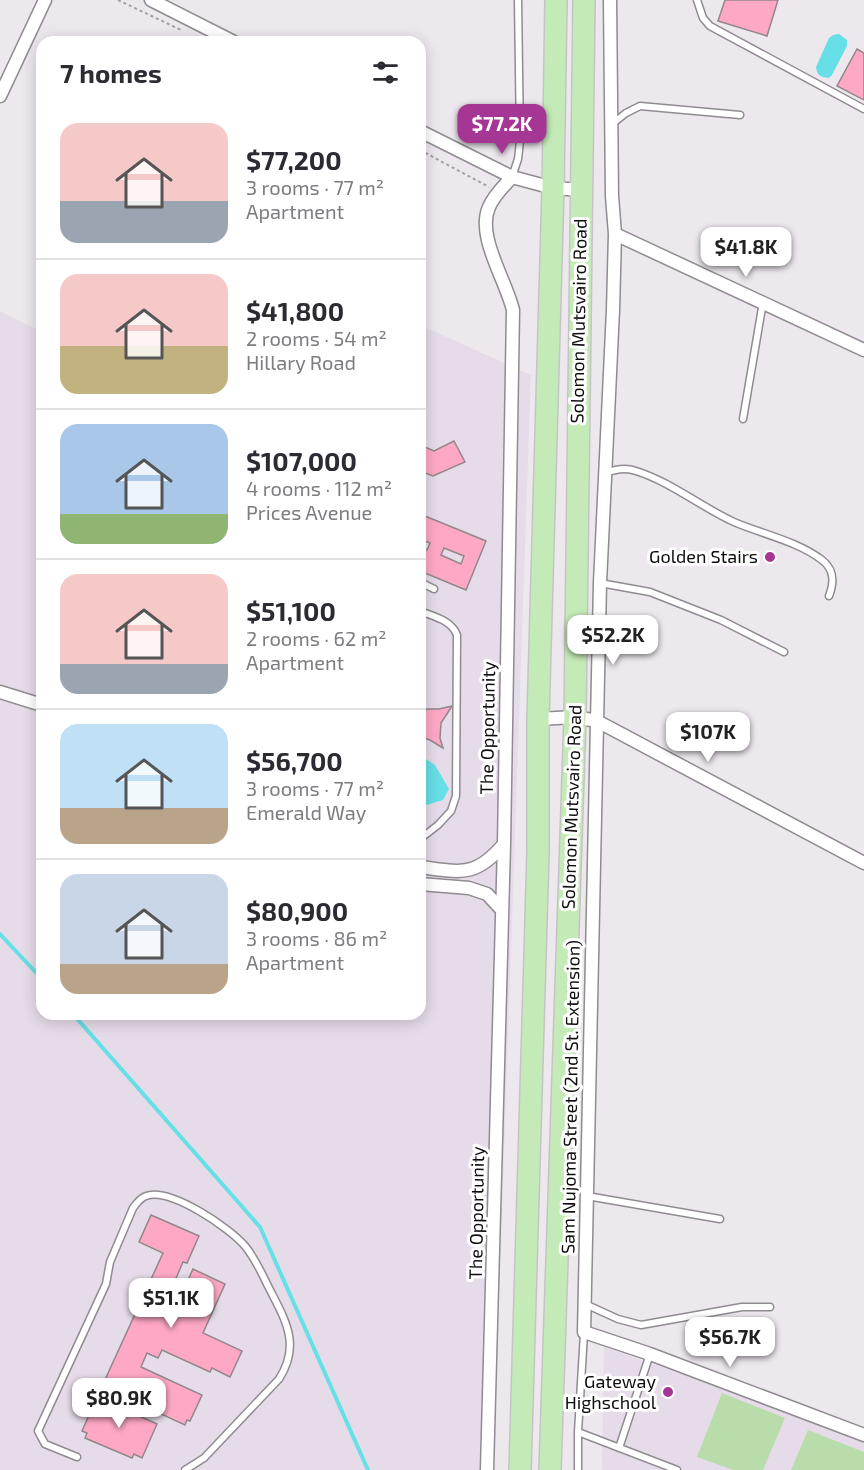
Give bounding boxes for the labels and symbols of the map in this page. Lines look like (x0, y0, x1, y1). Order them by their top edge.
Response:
pin: $77.2K (453, 104, 551, 155)
street label: Solomon Mutsvairo Road (565, 218, 591, 424)
pin: $41.8K (697, 227, 795, 278)
place label: Golden Stairs (649, 545, 758, 567)
marker: Golden Stairs (763, 550, 777, 564)
pin: $52.2K (564, 615, 662, 666)
street label: The Opportunity (475, 661, 499, 795)
street label: Solomon Mutsvairo Road (556, 704, 586, 910)
pin: $107K (666, 712, 750, 763)
street label: Sam Nujoma Street (2nd St. Extension) (556, 940, 584, 1254)
street label: The Opportunity (464, 1146, 488, 1280)
pin: $51.1K (122, 1278, 220, 1329)
pin: $56.7K (681, 1317, 779, 1368)
place label: Gateway Highschool (565, 1370, 657, 1413)
pin: $80.9K (70, 1378, 168, 1429)
marker: Gateway Highschool (661, 1385, 675, 1399)

